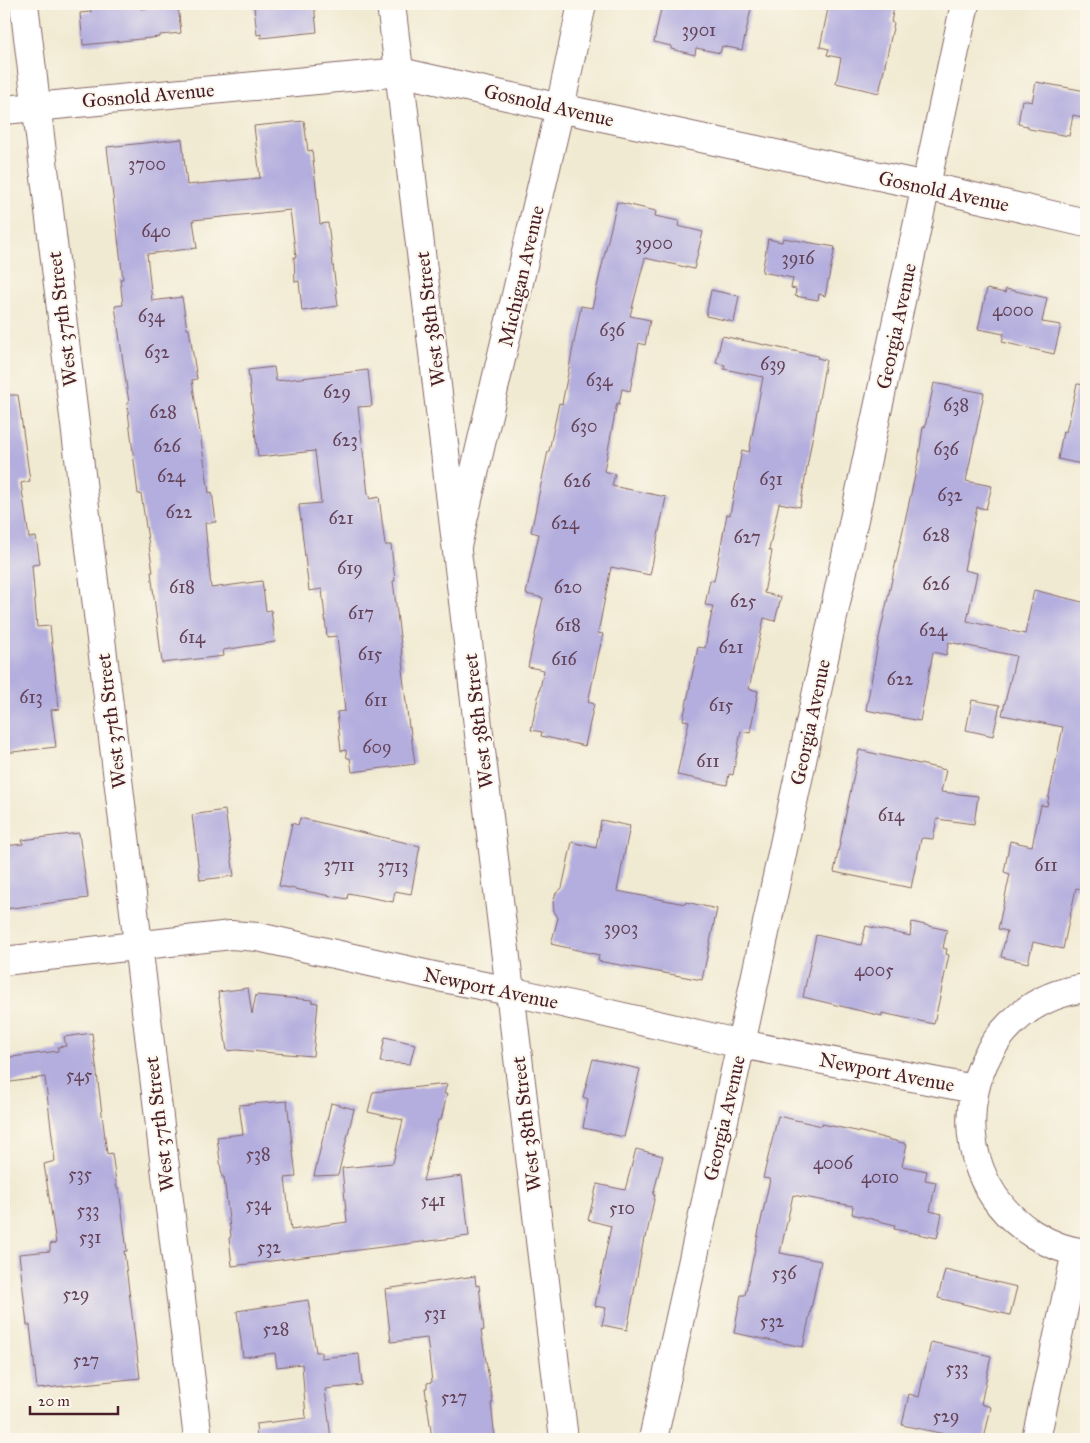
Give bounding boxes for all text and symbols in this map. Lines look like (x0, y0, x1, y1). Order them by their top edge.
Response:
house number: 3901 (682, 19, 716, 41)
street label: Gosnold Avenue (81, 77, 215, 113)
street label: Gosnold Avenue (482, 78, 616, 132)
house number: 3700 (128, 153, 166, 175)
street label: Gosnold Avenue (877, 165, 1011, 217)
street label: Michigan Avenue (493, 203, 550, 349)
house number: 640 (141, 220, 171, 242)
house number: 3900 (635, 232, 673, 254)
house number: 3916 (781, 247, 815, 269)
street label: West 37th Street (42, 250, 82, 388)
street label: West 38th Street (410, 250, 450, 388)
street label: Georgia Avenue (871, 261, 922, 391)
house number: 4000 (992, 299, 1034, 321)
house number: 634 (138, 305, 165, 327)
house number: 636 (599, 319, 626, 341)
house number: 632 (144, 341, 170, 363)
house number: 639 (760, 353, 786, 375)
house number: 634 (586, 369, 613, 391)
house number: 629 (323, 381, 351, 403)
house number: 638 (943, 394, 969, 416)
house number: 628 (149, 401, 177, 423)
house number: 630 (571, 415, 597, 437)
house number: 623 (332, 429, 358, 451)
house number: 626 (153, 435, 181, 457)
house number: 636 (933, 438, 960, 460)
house number: 624 (157, 465, 186, 487)
house number: 631 (759, 468, 783, 490)
house number: 626 (563, 470, 591, 492)
house number: 632 (937, 484, 963, 506)
house number: 622 (166, 501, 193, 523)
house number: 621 (328, 507, 354, 529)
house number: 624 (551, 512, 580, 534)
house number: 628 (922, 524, 950, 546)
house number: 627 (733, 526, 761, 548)
house number: 619 (337, 557, 363, 579)
house number: 626 (922, 573, 950, 595)
house number: 618 (169, 576, 195, 598)
house number: 620 (554, 576, 582, 598)
house number: 625 (730, 590, 757, 612)
house number: 617 (348, 602, 374, 624)
house number: 618 (555, 614, 581, 636)
house number: 624 (919, 619, 948, 641)
house number: 614 (179, 626, 206, 648)
house number: 621 (718, 636, 744, 658)
house number: 615 (358, 643, 383, 665)
house number: 616 (551, 648, 577, 670)
street label: West 37th Street (91, 652, 131, 790)
street label: West 38th Street (458, 652, 498, 790)
street label: Georgia Avenue (785, 657, 836, 787)
house number: 622 (887, 668, 914, 690)
house number: 613 (19, 686, 43, 708)
house number: 611 (364, 689, 388, 711)
house number: 615 (709, 694, 734, 716)
house number: 609 (362, 736, 392, 758)
house number: 611 (696, 750, 720, 772)
house number: 614 (878, 804, 905, 826)
house number: 3711 (323, 854, 355, 876)
house number: 611 (1034, 854, 1058, 876)
house number: 3713 (377, 855, 409, 877)
house number: 3903 (604, 917, 638, 939)
house number: 4005 (854, 959, 894, 981)
street label: Newport Avenue (421, 962, 561, 1014)
street label: Newport Avenue (817, 1047, 957, 1097)
street label: Georgia Avenue (698, 1053, 751, 1183)
street label: West 37th Street (139, 1055, 179, 1193)
street label: West 38th Street (506, 1055, 546, 1193)
house number: 545 (66, 1064, 93, 1086)
house number: 538 (245, 1143, 271, 1165)
house number: 4006 (813, 1152, 854, 1174)
house number: 535 (68, 1163, 93, 1185)
house number: 4010 (861, 1166, 899, 1188)
house number: 541 (420, 1189, 446, 1211)
house number: 534 (245, 1193, 272, 1215)
house number: 510 (609, 1197, 635, 1219)
house number: 533 (77, 1199, 99, 1221)
house number: 531 (79, 1226, 101, 1248)
house number: 532 (257, 1236, 281, 1258)
house number: 536 (772, 1262, 797, 1284)
house number: 529 (63, 1283, 89, 1305)
house number: 531 (424, 1302, 446, 1324)
house number: 532 (760, 1310, 784, 1332)
house number: 528 (263, 1318, 289, 1340)
house number: 527 (73, 1349, 99, 1371)
house number: 533 (946, 1357, 968, 1379)
scale bar (30, 1383, 118, 1415)
house number: 527 (441, 1386, 467, 1408)
text: 20 m (38, 1392, 70, 1410)
house number: 529 (933, 1405, 959, 1427)

